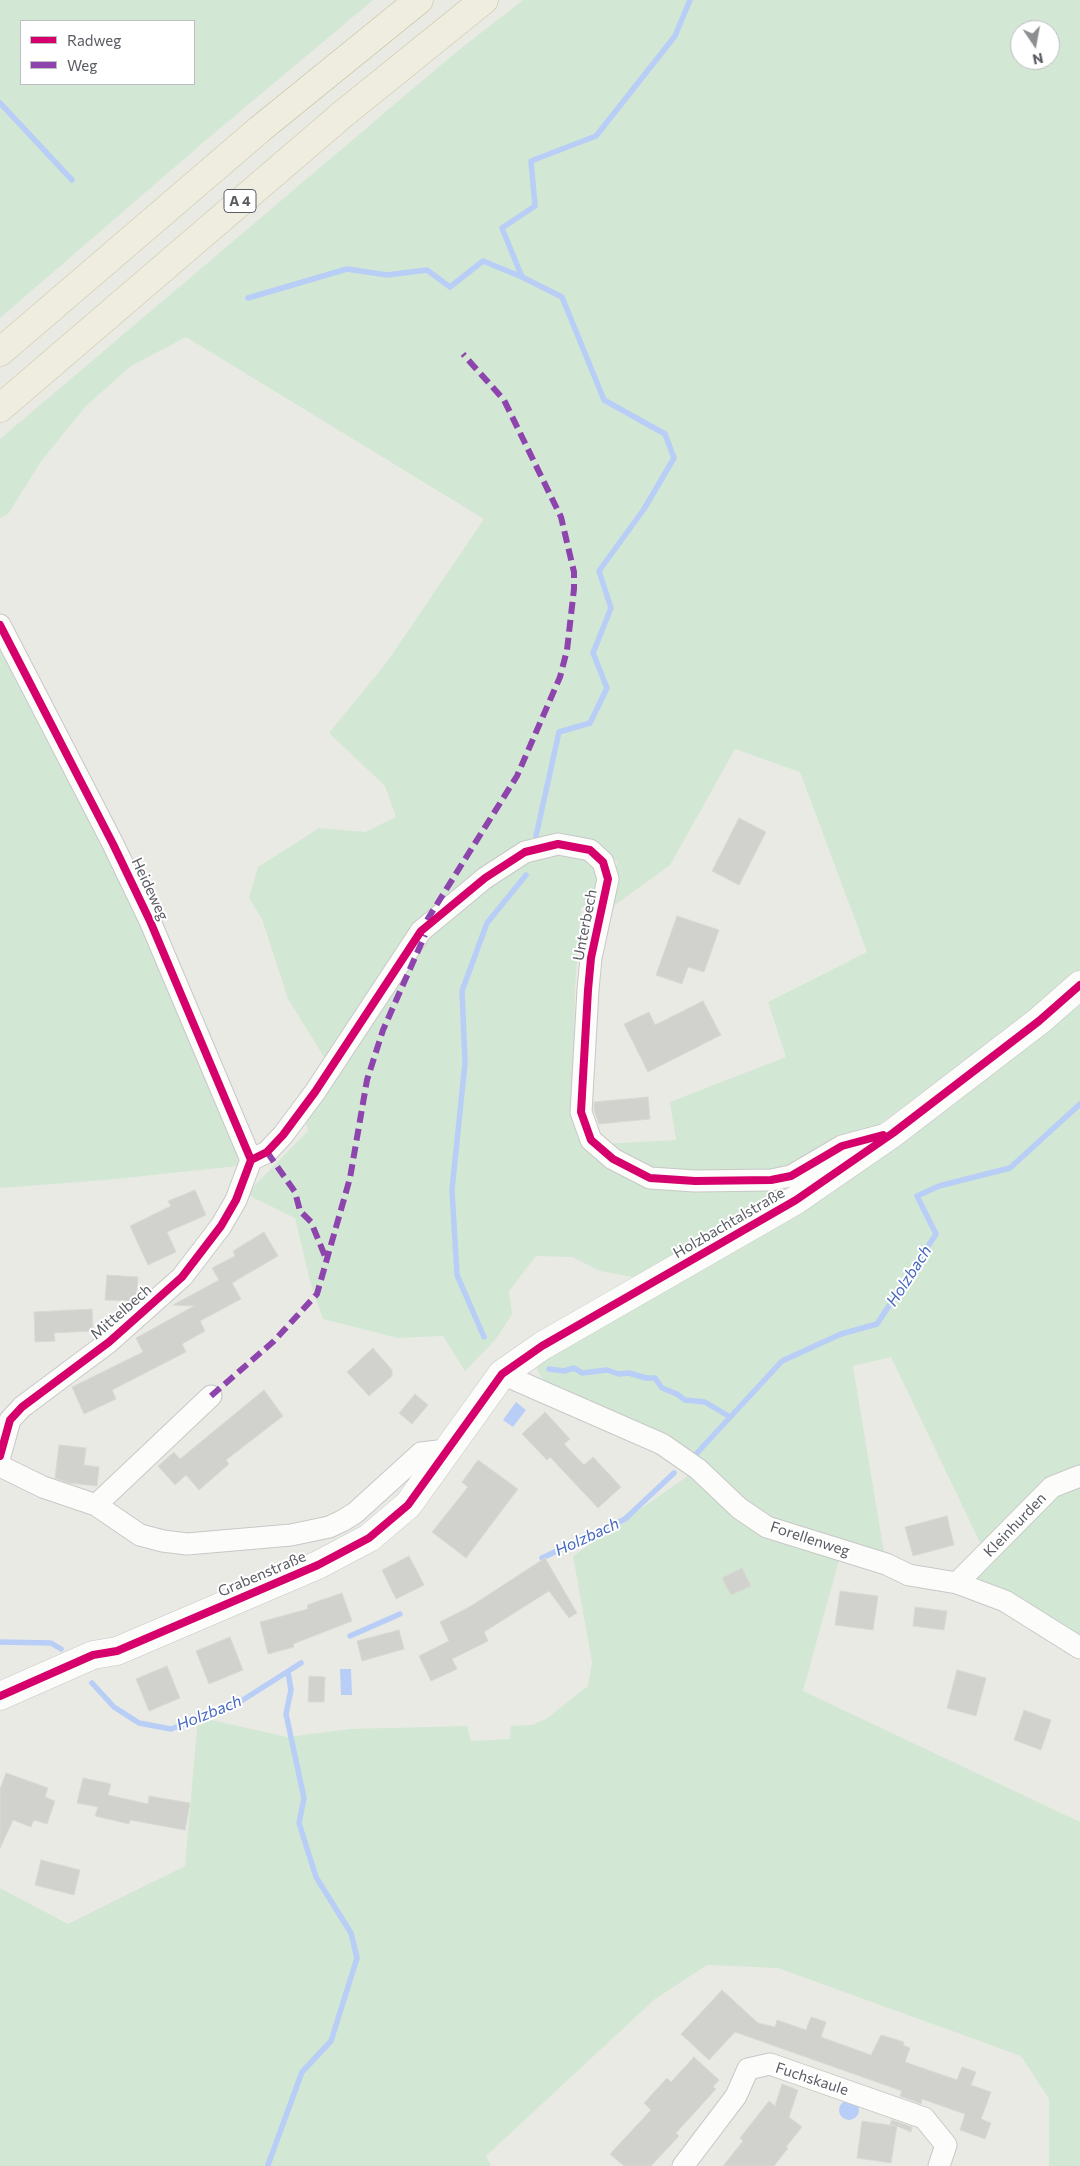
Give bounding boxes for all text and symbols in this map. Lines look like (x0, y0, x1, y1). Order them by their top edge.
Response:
legend (20, 20, 195, 85)
north arrow (1010, 20, 1060, 70)
text: Radweg (67, 31, 121, 49)
text: N (1031, 50, 1045, 69)
text: Weg (67, 56, 97, 74)
road number: A 4 (224, 190, 256, 212)
street label: Heideweg (128, 855, 172, 923)
street label: Unterbech (569, 888, 601, 962)
street label: Holzbachtalstraße (670, 1184, 788, 1262)
water label: Holzbach (882, 1242, 936, 1310)
street label: Mittelbech (87, 1281, 155, 1343)
street label: Kleinhurden (980, 1489, 1050, 1561)
water label: Holzbach (552, 1514, 622, 1560)
street label: Forellenweg (768, 1518, 852, 1560)
street label: Grabenstraße (215, 1547, 309, 1601)
water label: Holzbach (174, 1691, 244, 1735)
street label: Fuchskaule (773, 2059, 851, 2099)

